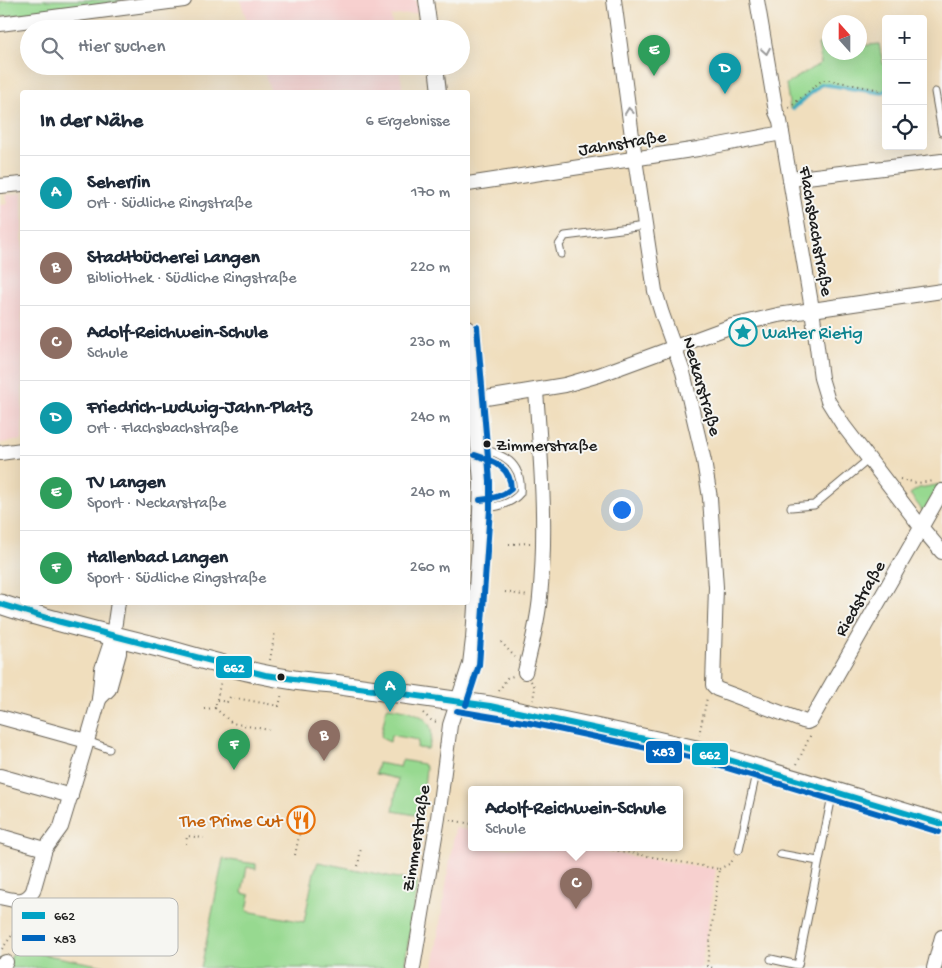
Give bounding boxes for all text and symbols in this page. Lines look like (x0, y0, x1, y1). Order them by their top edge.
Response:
north arrow (822, 15, 867, 60)
map controls (882, 15, 927, 150)
button: + (882, 15, 927, 60)
search box (20, 20, 470, 75)
icon: search (38, 34, 66, 62)
pin: E (638, 35, 670, 76)
text: Hier suchen (78, 36, 165, 59)
one-way arrow (760, 47, 770, 55)
pin: D (709, 53, 741, 94)
button: − (882, 60, 927, 105)
button: locate (882, 105, 927, 150)
one-way arrow (624, 106, 634, 115)
text: In der Nähe (40, 110, 143, 135)
text: 6 Ergebnisse (366, 113, 450, 132)
street label: Jahnstraße (577, 127, 668, 162)
street label: Flachsbachstraße (793, 164, 836, 299)
text: Seher/in (87, 172, 150, 195)
text: A (51, 184, 61, 203)
text: 170 m (411, 184, 450, 203)
text: Ort · Südliche Ringstraße (87, 195, 252, 214)
text: Stadtbücherei Langen (87, 247, 260, 270)
text: B (52, 259, 60, 278)
text: 220 m (410, 259, 450, 278)
text: Bibliothek · Südliche Ringstraße (87, 270, 296, 289)
place icon: Walter Rietig (728, 317, 758, 347)
text: Adolf-Reichwein-Schule (87, 322, 268, 345)
place label: Walter Rietig (762, 324, 863, 345)
text: C (52, 334, 60, 353)
text: 230 m (410, 334, 450, 353)
street label: Neckarstraße (676, 335, 725, 439)
text: Schule (87, 345, 128, 364)
text: Friedrich-Ludwig-Jahn-Platz (87, 397, 312, 420)
text: D (51, 409, 61, 428)
text: 240 m (410, 409, 450, 428)
text: Ort · Flachsbachstraße (87, 420, 238, 439)
place label: Zimmerstraße (496, 437, 598, 457)
marker: Zimmerstraße (482, 439, 492, 449)
text: TV Langen (87, 472, 166, 495)
text: E (51, 484, 61, 503)
text: 240 m (410, 484, 450, 503)
text: Sport · Neckarstraße (87, 495, 226, 514)
your location (609, 497, 635, 523)
text: Hallenbad Langen (87, 547, 228, 570)
street label: Riedstraße (831, 557, 892, 641)
text: F (52, 559, 60, 578)
text: 260 m (410, 559, 450, 578)
text: Sport · Südliche Ringstraße (87, 570, 266, 589)
line badge: 662 (215, 655, 253, 679)
text: 662 (223, 661, 245, 678)
pin: A (374, 671, 406, 712)
unlabelled marker (276, 672, 286, 682)
pin: B (308, 720, 340, 761)
pin: F (218, 729, 250, 770)
line badge: X83 (645, 740, 683, 764)
line badge: 662 (691, 742, 729, 766)
text: X83 (652, 745, 675, 762)
text: 662 (699, 748, 721, 765)
street label: Zimmerstraße (399, 783, 436, 893)
popup (468, 786, 683, 851)
text: Adolf-Reichwein-Schule (485, 798, 666, 821)
restaurant icon: The Prime Cut (286, 805, 316, 835)
place label: The Prime Cut (179, 812, 284, 833)
text: Schule (485, 821, 526, 840)
pin: C (560, 868, 592, 909)
legend (12, 898, 178, 956)
text: 662 (54, 909, 75, 926)
text: X83 (53, 932, 76, 949)

